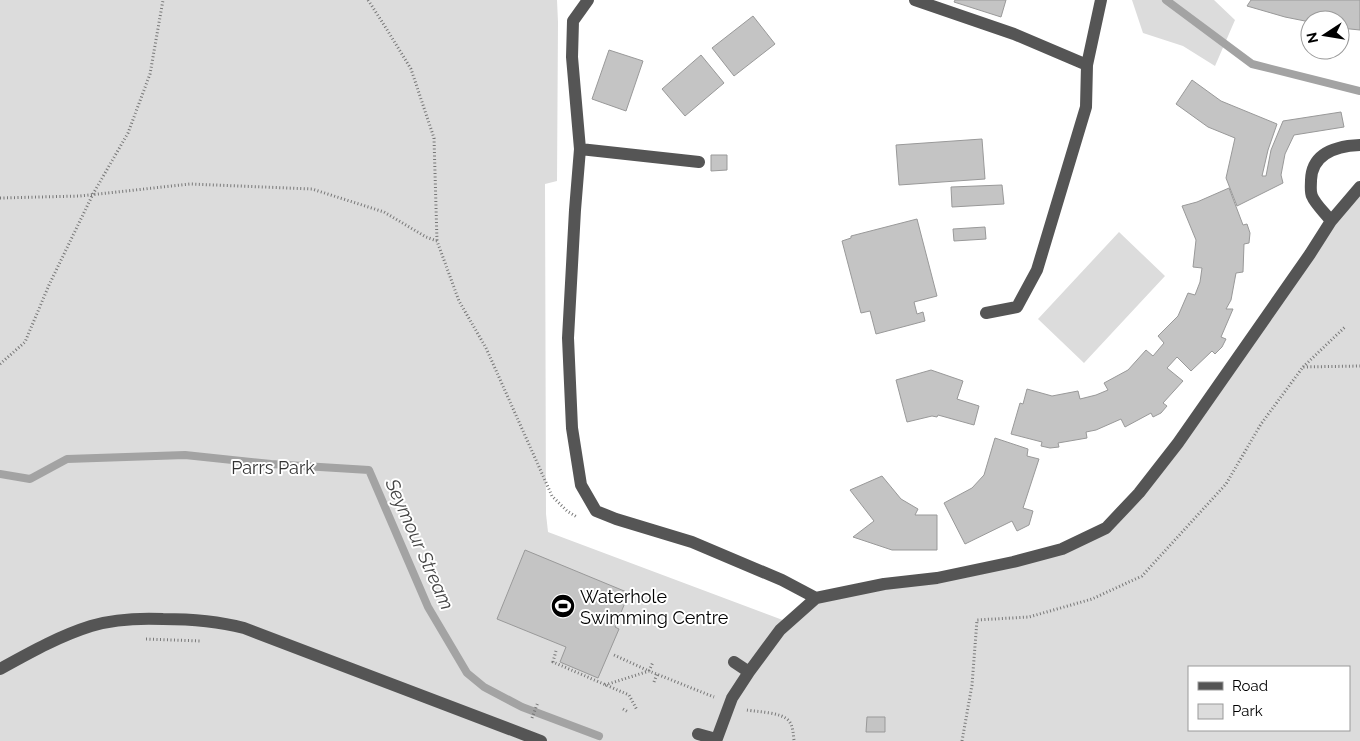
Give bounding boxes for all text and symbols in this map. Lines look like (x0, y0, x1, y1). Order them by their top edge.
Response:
north arrow (1300, 10, 1350, 60)
text: N (1303, 31, 1321, 45)
park label: Parrs Park (231, 457, 315, 478)
water label: Seymour Stream (381, 474, 459, 613)
place label: Waterhole Swimming Centre (580, 586, 729, 628)
sports icon: Waterhole Swimming Centre (550, 593, 576, 619)
legend (1188, 666, 1350, 731)
text: Road (1232, 677, 1268, 695)
text: Park (1232, 702, 1263, 720)

